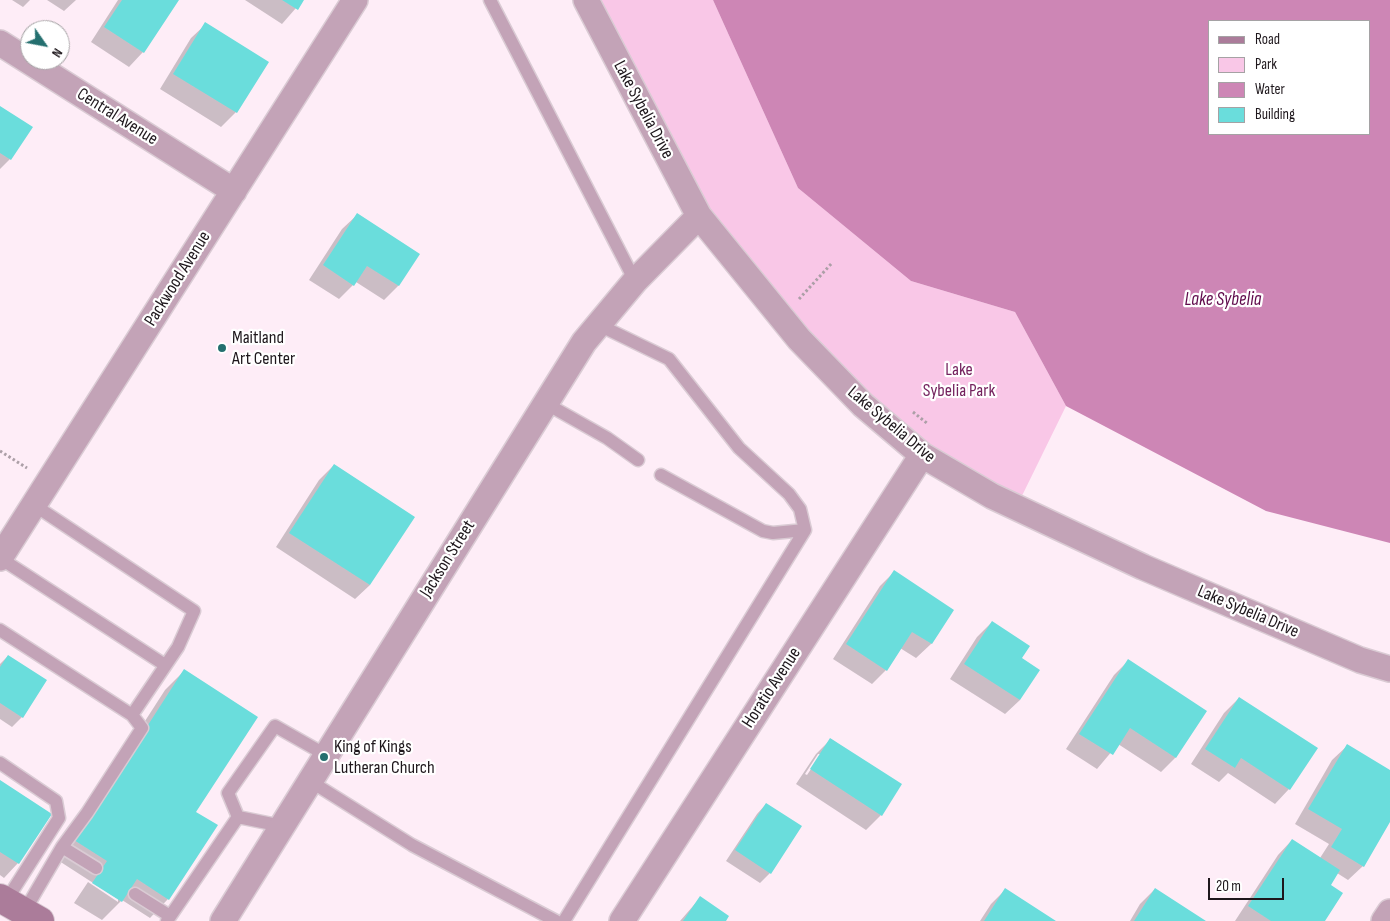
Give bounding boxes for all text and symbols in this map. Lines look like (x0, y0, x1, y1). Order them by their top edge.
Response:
north arrow (20, 20, 70, 70)
legend (1208, 20, 1370, 135)
text: Road (1255, 30, 1280, 49)
text: N (48, 45, 66, 61)
text: Park (1255, 55, 1277, 74)
street label: Lake Sybelia Drive (608, 57, 678, 163)
text: Water (1255, 80, 1285, 99)
street label: Central Avenue (73, 84, 161, 150)
text: Building (1255, 105, 1295, 124)
street label: Packwood Avenue (140, 228, 216, 330)
water label: Lake Sybelia (1185, 289, 1261, 311)
place label: Maitland Art Center (232, 327, 295, 369)
marker: Maitland Art Center (216, 342, 228, 354)
park label: Lake Sybelia Park (923, 359, 995, 402)
street label: Lake Sybelia Drive (843, 382, 939, 468)
street label: Jackson Street (416, 516, 480, 602)
street label: Lake Sybelia Drive (1194, 581, 1302, 643)
street label: Horatio Avenue (738, 644, 806, 732)
place label: King of Kings Lutheran Church (334, 736, 435, 779)
marker: King of Kings Lutheran Church (318, 751, 330, 763)
scale bar (1210, 868, 1286, 900)
text: 20 m (1216, 877, 1241, 896)

